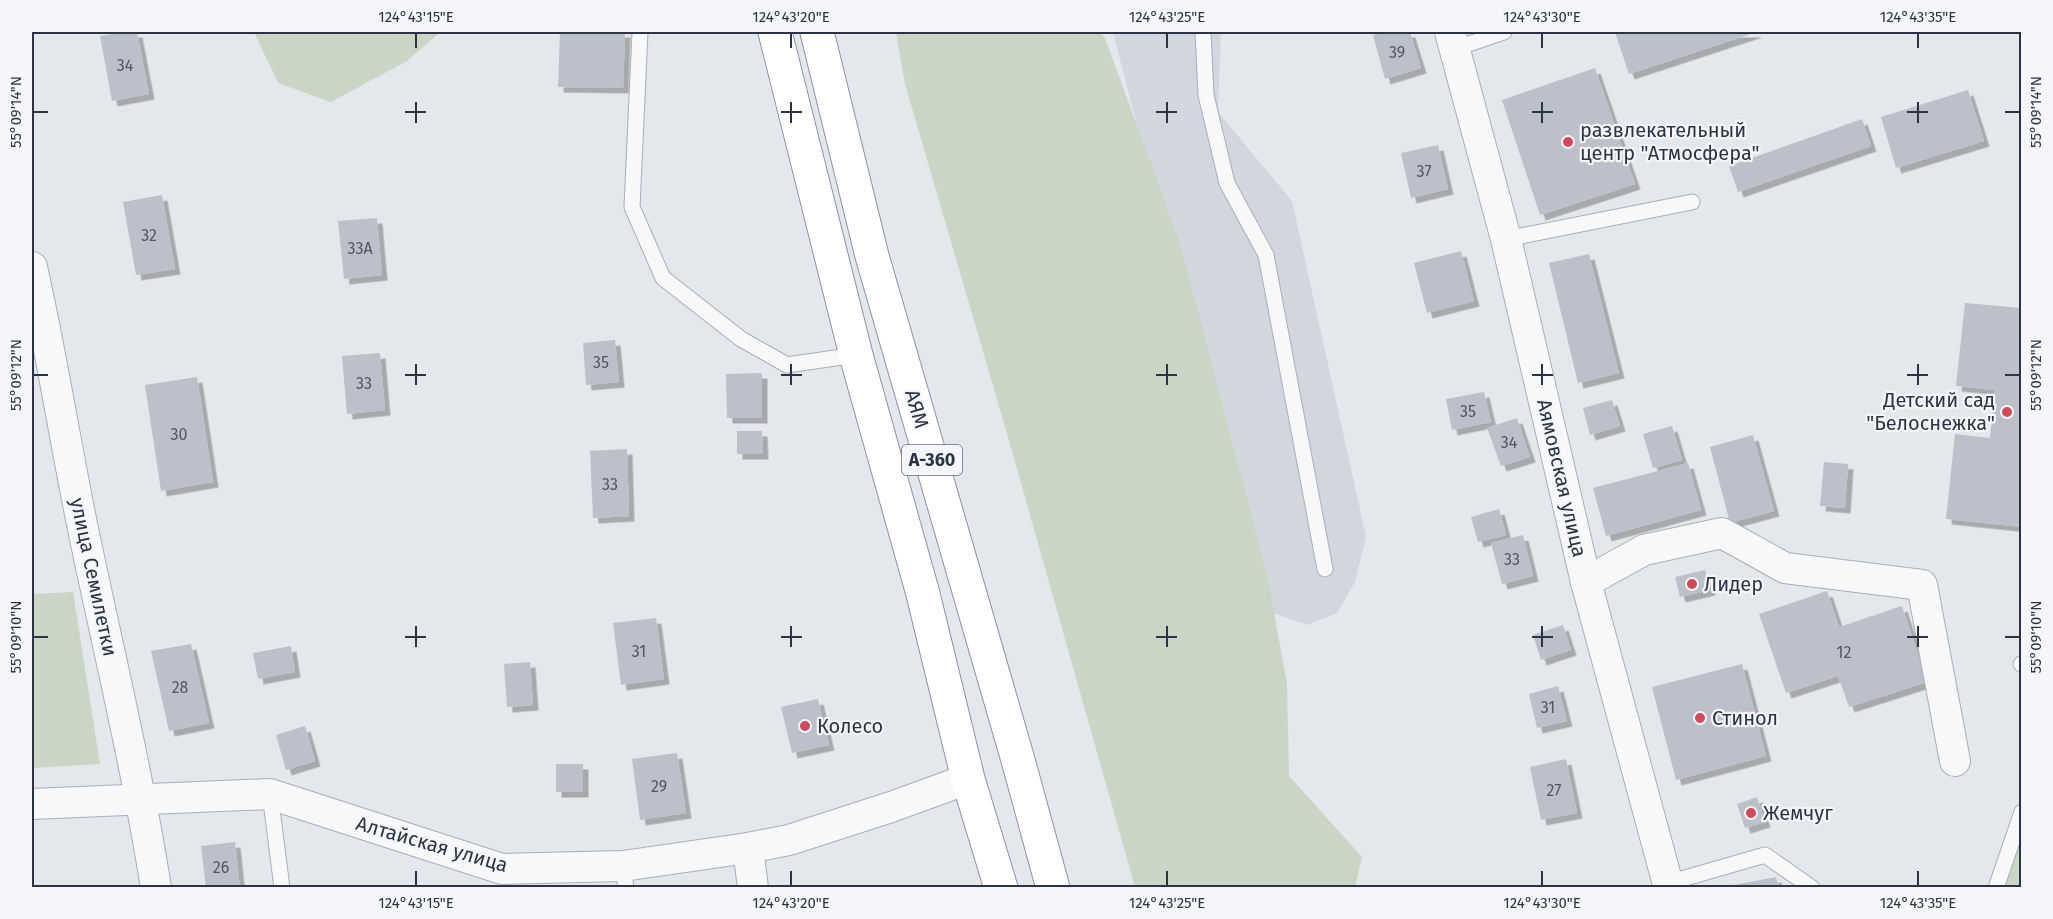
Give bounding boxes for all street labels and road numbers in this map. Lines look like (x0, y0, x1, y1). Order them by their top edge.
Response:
street label: АЯМ (900, 387, 934, 431)
street label: Аямовская улица (1532, 397, 1592, 559)
road number: А-360 (902, 445, 962, 475)
street label: улица Семилетки (65, 496, 123, 658)
street label: Алтайская улица (353, 811, 511, 877)

